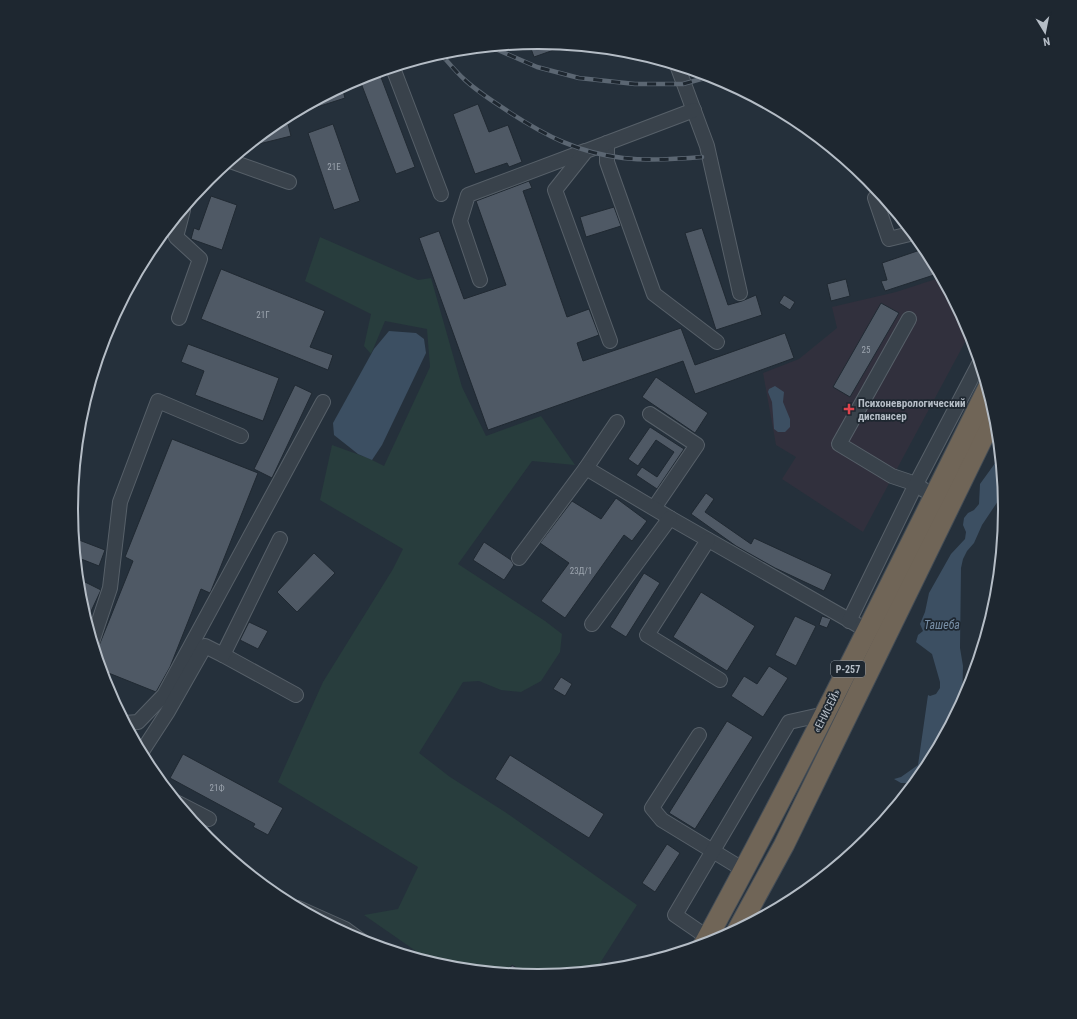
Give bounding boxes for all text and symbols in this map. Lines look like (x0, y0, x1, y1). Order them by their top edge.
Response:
north arrow (1025, 12, 1065, 52)
text: N (1042, 34, 1051, 48)
house number: 21Е (327, 162, 341, 172)
house number: 21Г (256, 310, 270, 320)
house number: 25 (862, 345, 871, 355)
place label: Психоневрологический диспансер (858, 397, 965, 423)
marker: Психоневрологический диспансер (843, 403, 855, 415)
house number: 23Д/1 (570, 566, 592, 576)
water label: Ташеба (924, 618, 960, 632)
road number: Р-257 (831, 661, 865, 677)
street label: «ЕНИСЕЙ» (811, 687, 844, 735)
house number: 21Ф (210, 783, 224, 793)

